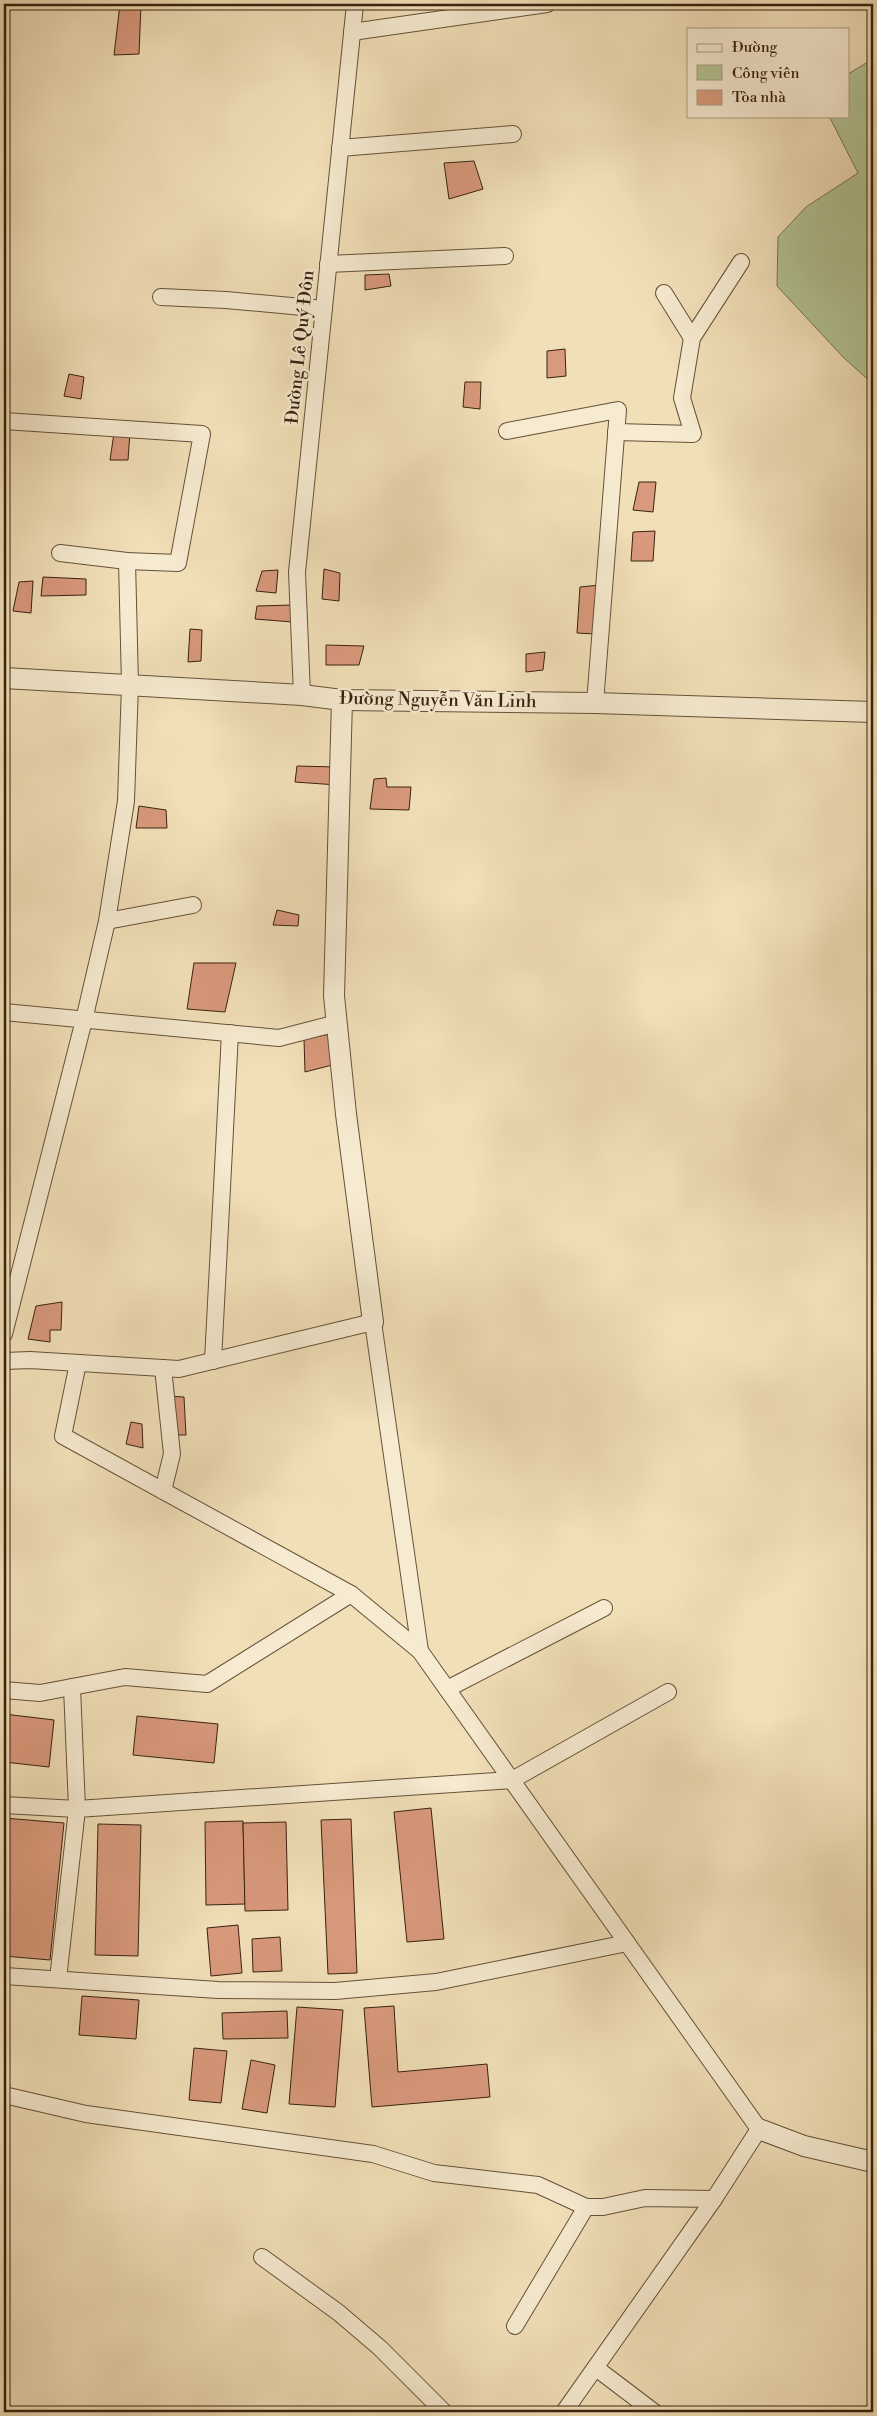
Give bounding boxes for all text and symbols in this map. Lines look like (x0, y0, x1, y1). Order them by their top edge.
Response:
legend (687, 28, 850, 118)
text: Đường (732, 38, 778, 57)
text: Công viên (732, 64, 800, 83)
text: Tòa nhà (732, 88, 786, 107)
street label: Đường Lê Quý Đôn (280, 269, 320, 425)
street label: Đường Nguyễn Văn Linh (339, 687, 537, 713)

